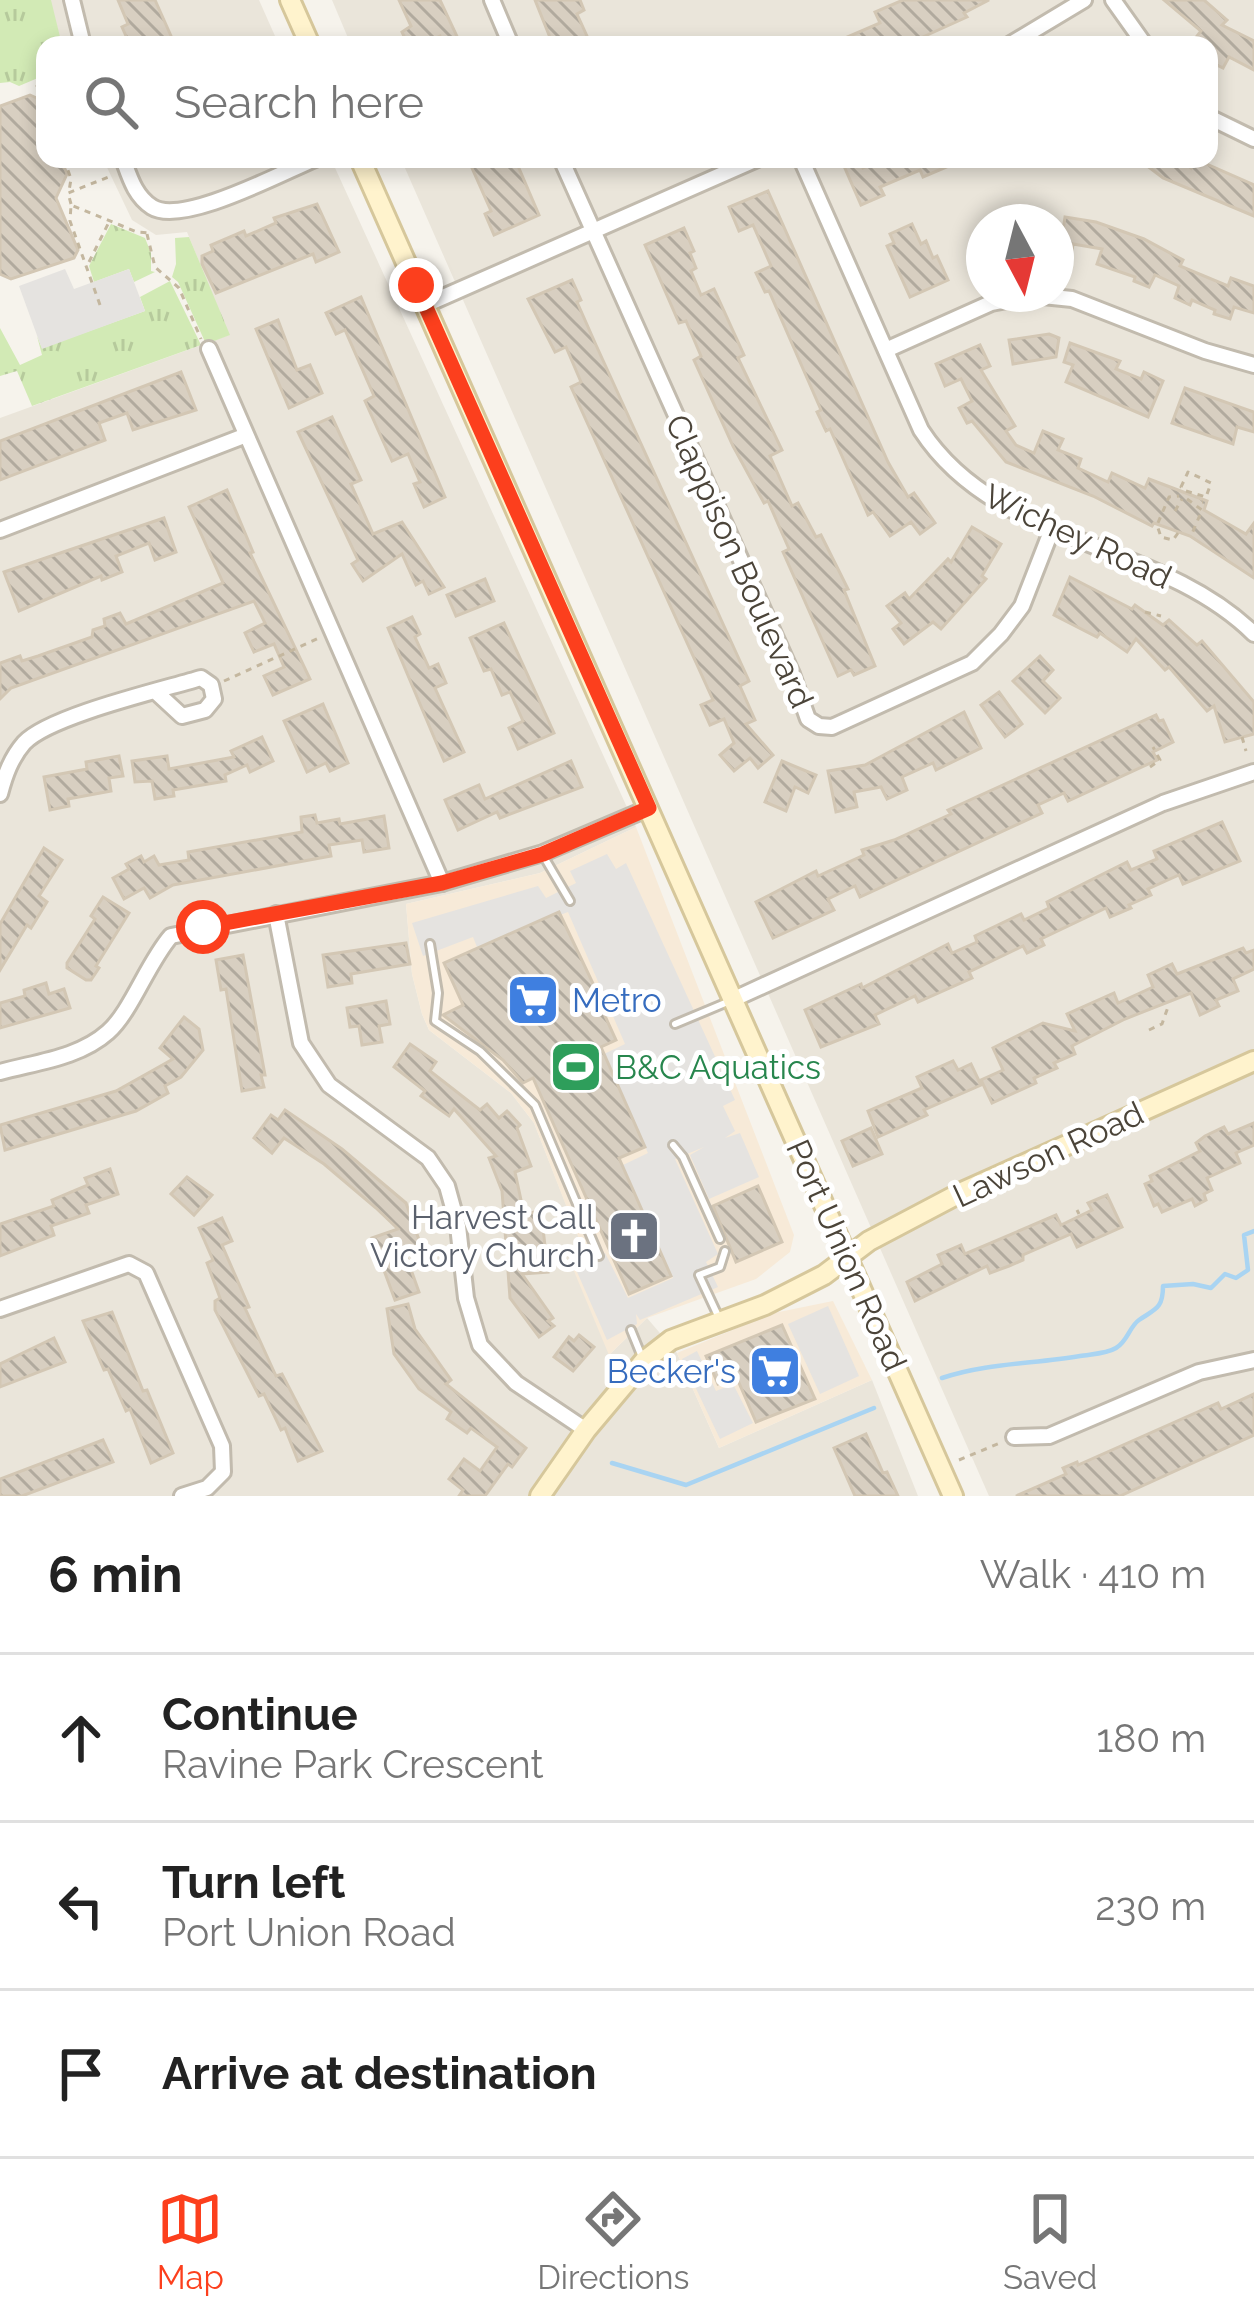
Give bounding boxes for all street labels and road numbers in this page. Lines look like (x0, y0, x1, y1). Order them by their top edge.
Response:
street label: Clappison Boulevard (657, 409, 822, 714)
street label: Wichey Road (978, 476, 1178, 597)
street label: Lawson Road (947, 1093, 1150, 1216)
street label: Port Union Road (778, 1134, 915, 1377)

